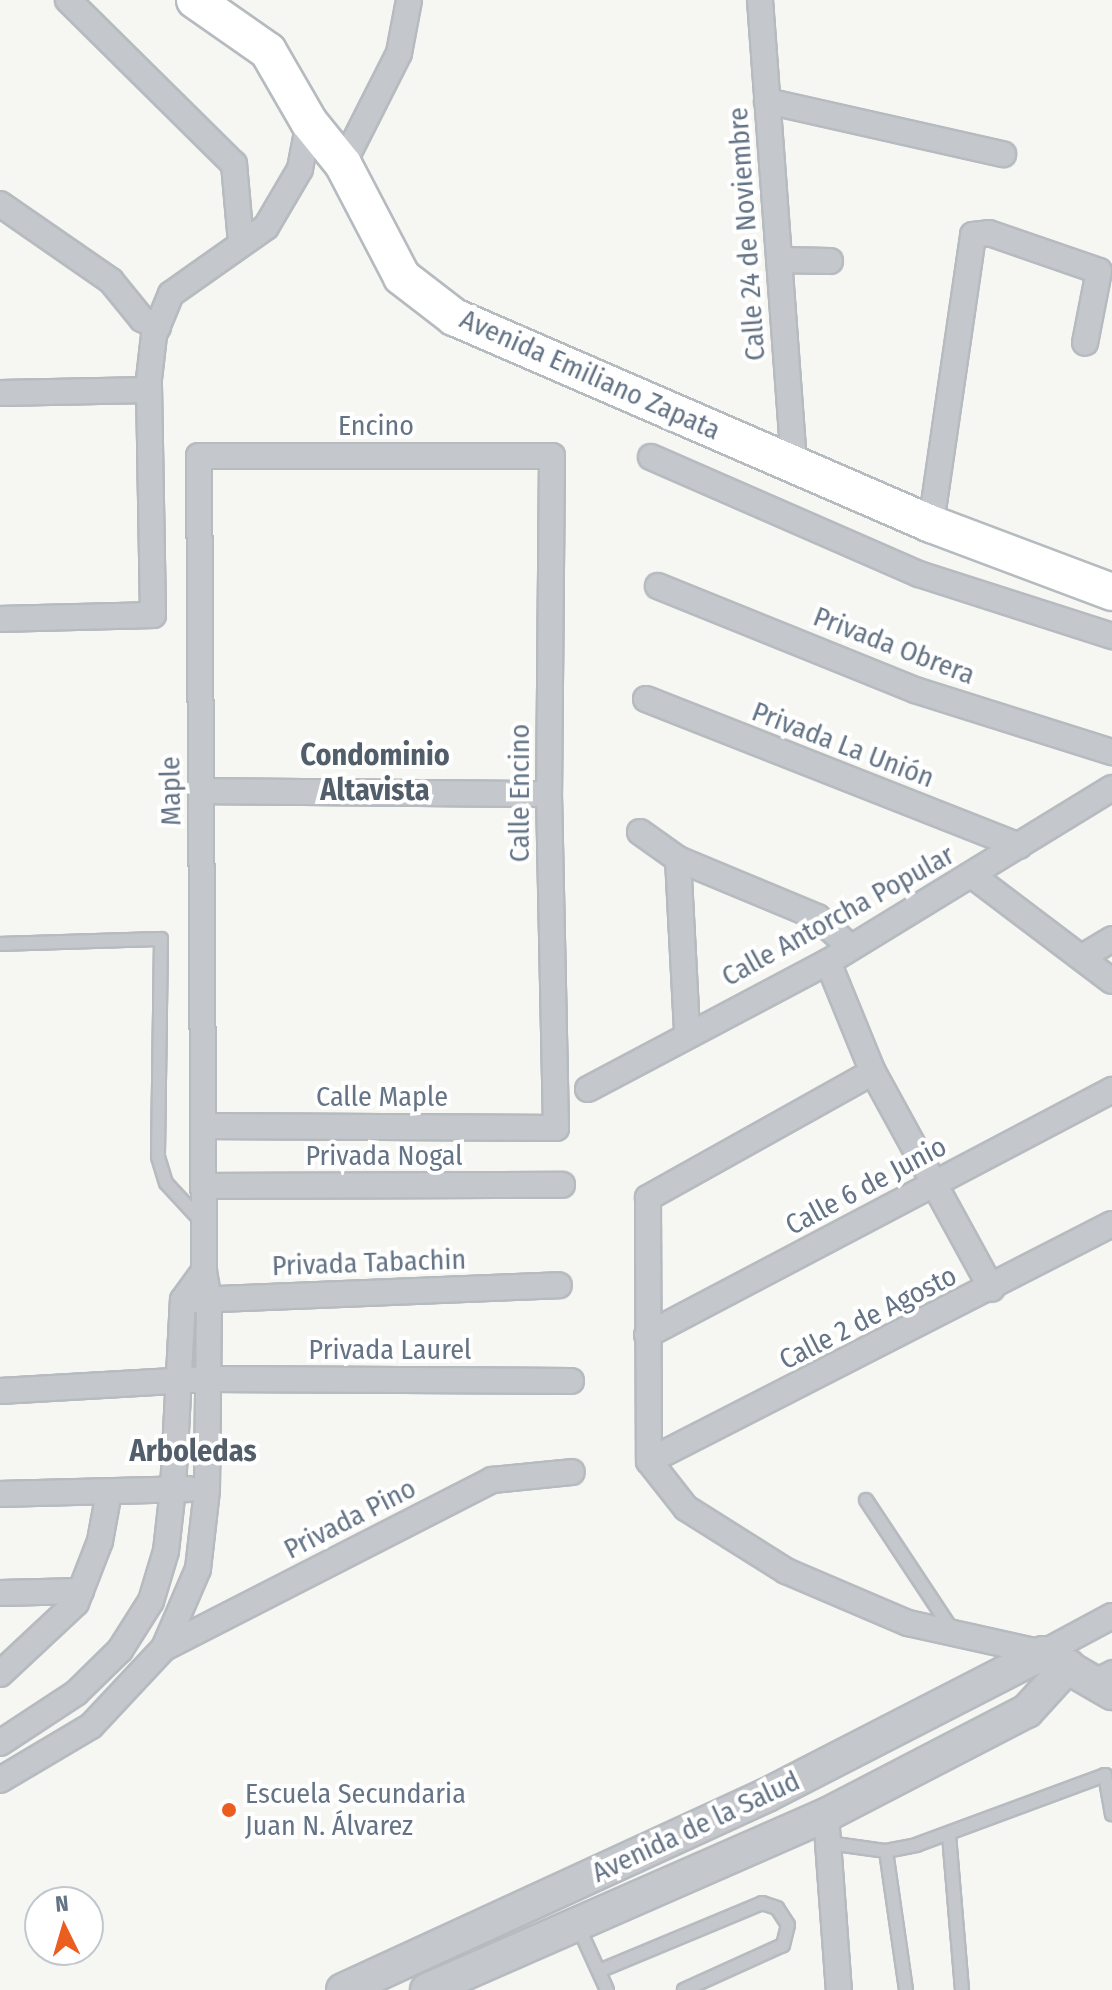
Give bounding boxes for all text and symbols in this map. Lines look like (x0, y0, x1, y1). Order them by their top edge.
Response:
street label: Calle 24 de Noviembre (721, 106, 773, 362)
street label: Avenida Emiliano Zapata (455, 302, 725, 448)
street label: Encino (338, 409, 414, 443)
street label: Privada Obrera (809, 600, 979, 692)
street label: Privada La Unión (747, 695, 939, 795)
street label: Calle Encino (503, 724, 537, 862)
district label: Condominio Altavista (300, 737, 450, 808)
street label: Maple (154, 756, 188, 826)
street label: Calle Antorcha Popular (716, 838, 960, 994)
street label: Calle Maple (316, 1080, 448, 1114)
street label: Calle 6 de Junio (780, 1130, 952, 1242)
street label: Privada Nogal (305, 1139, 463, 1173)
street label: Privada Tabachin (271, 1243, 467, 1283)
street label: Calle 2 de Agosto (774, 1259, 962, 1377)
street label: Privada Laurel (309, 1333, 471, 1367)
district label: Arboledas (129, 1433, 257, 1469)
street label: Privada Pino (279, 1472, 421, 1566)
street label: Avenida de la Salud (587, 1764, 805, 1890)
place label: Escuela Secundaria Juan N. Álvarez (245, 1777, 466, 1843)
marker: Escuela Secundaria Juan N. Álvarez (220, 1801, 238, 1819)
north arrow (24, 1886, 104, 1966)
text: N (54, 1890, 70, 1918)

